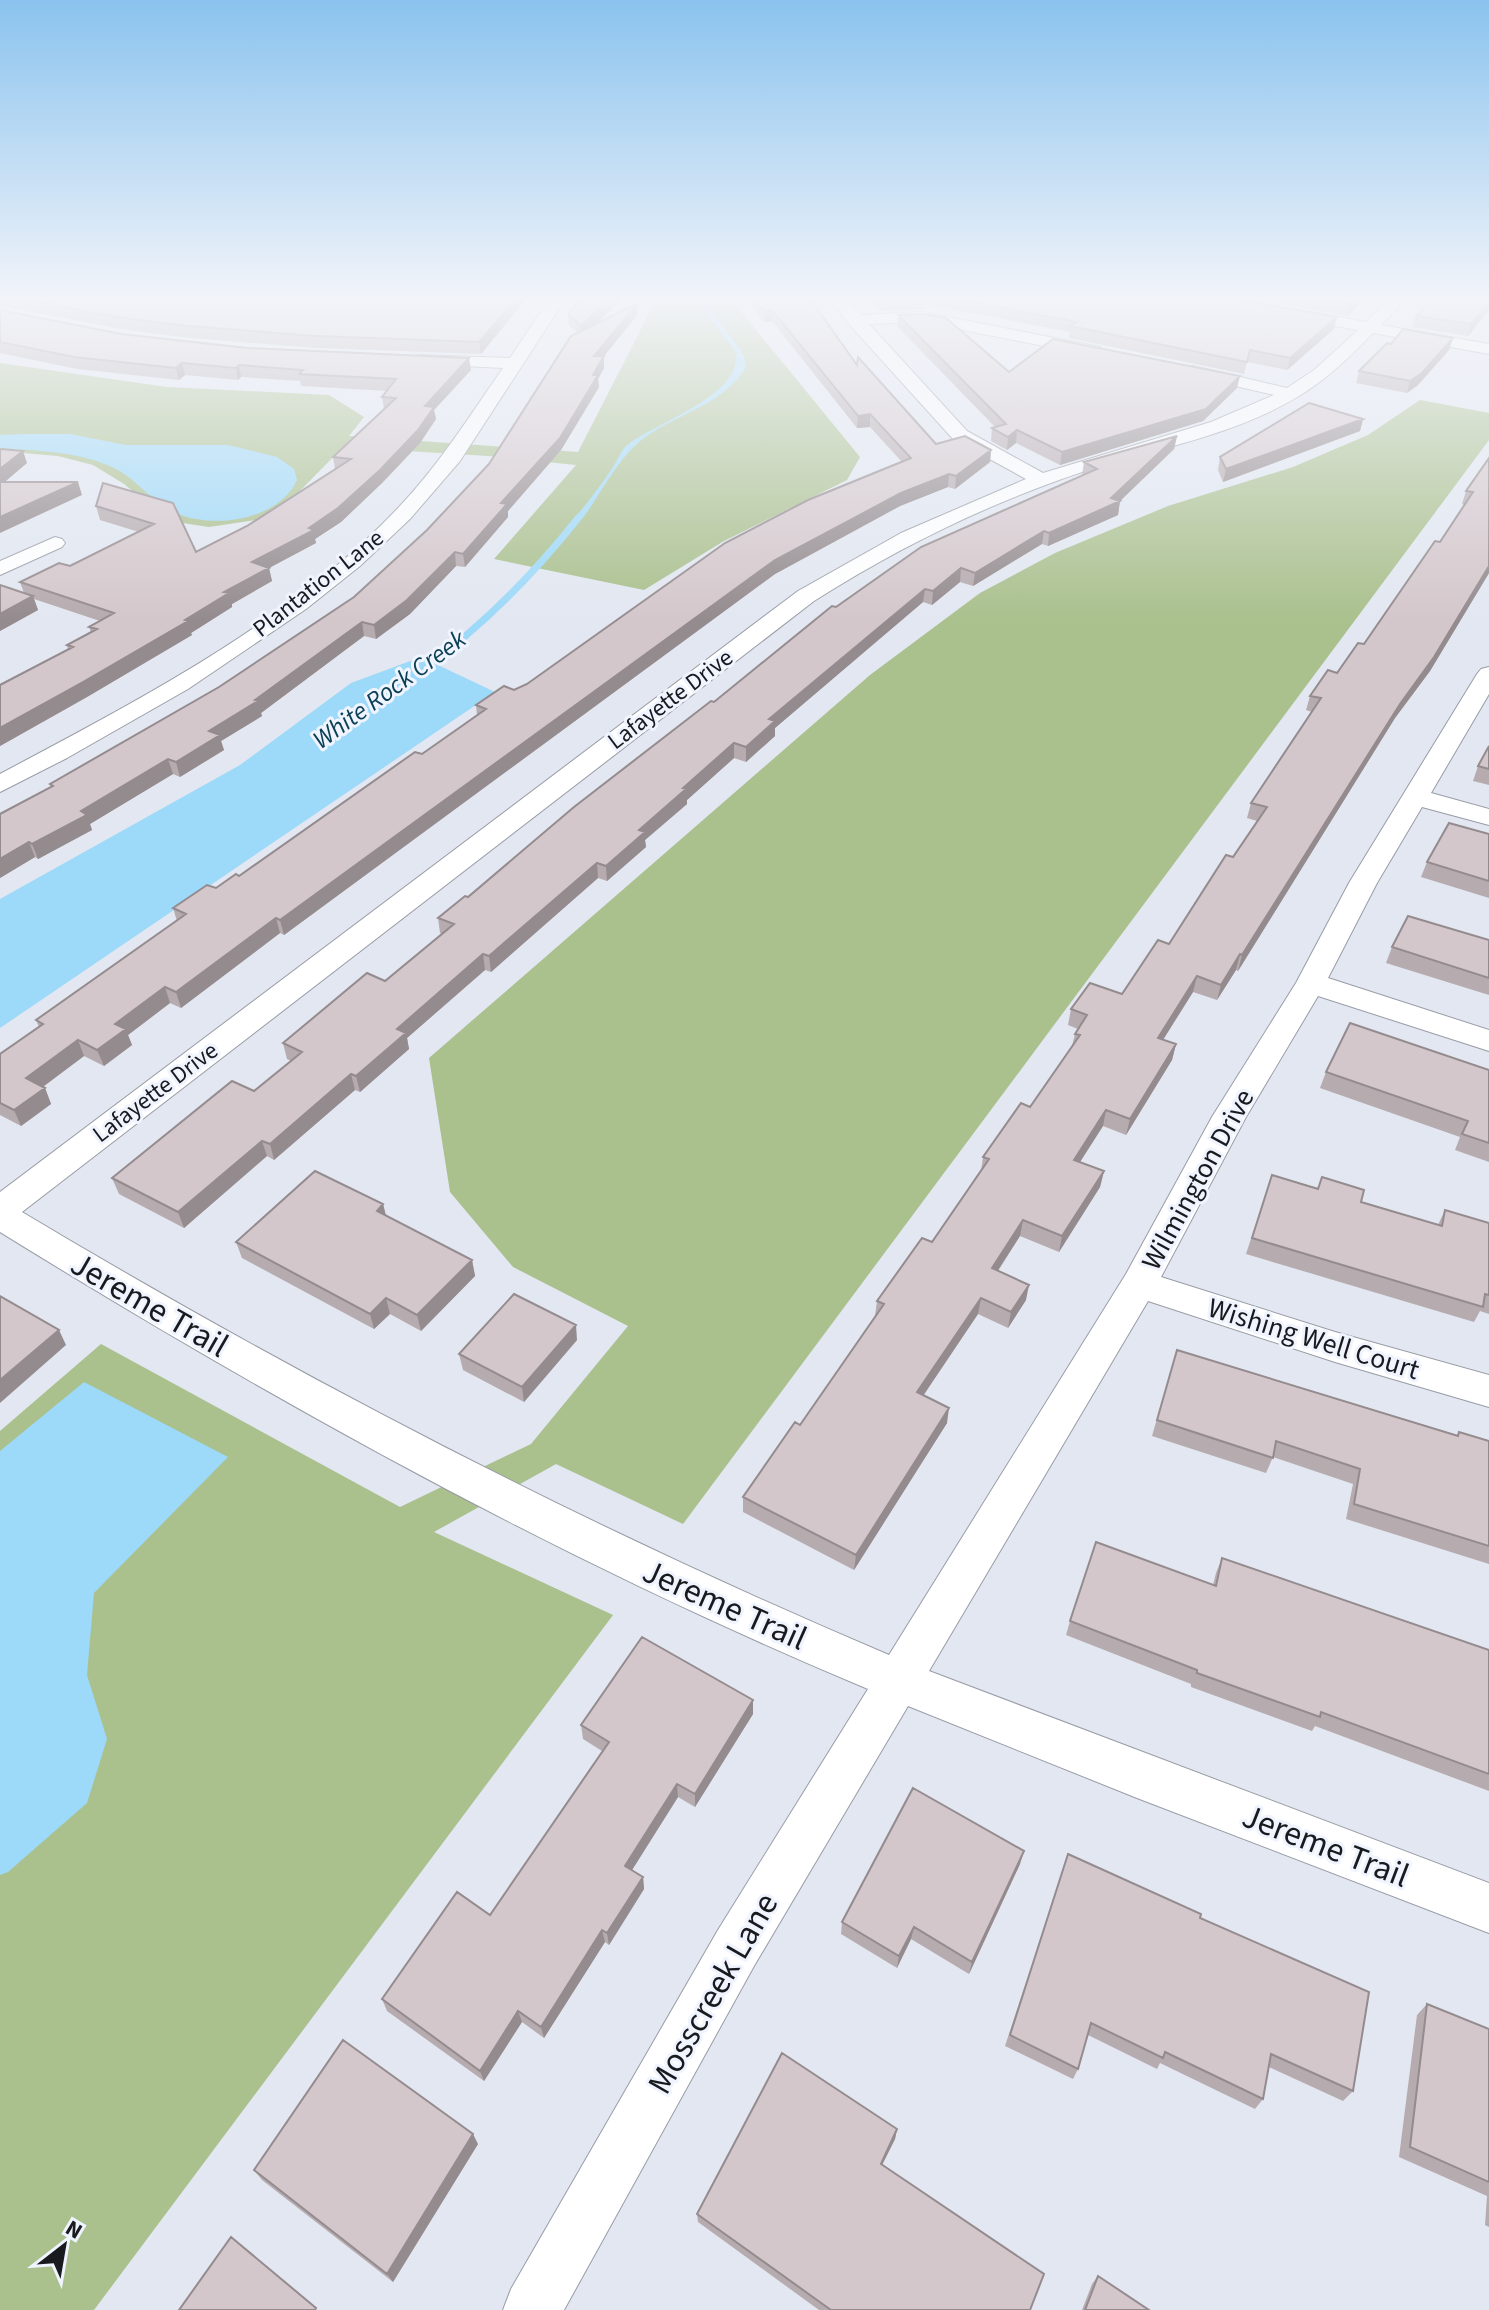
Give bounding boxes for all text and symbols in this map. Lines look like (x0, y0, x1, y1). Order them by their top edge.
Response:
street label: Plantation Lane (245, 521, 391, 646)
water label: White Rock Creek (305, 621, 474, 758)
street label: Lafayette Drive (600, 640, 740, 758)
street label: Lafayette Drive (85, 1033, 225, 1151)
street label: Wilmington Drive (1132, 1082, 1264, 1277)
street label: Jereme Trail (61, 1240, 237, 1370)
street label: Wishing Well Court (1203, 1288, 1425, 1390)
street label: Jereme Trail (634, 1547, 814, 1663)
street label: Jereme Trail (1235, 1792, 1416, 1901)
street label: Mosscreek Lane (636, 1884, 791, 2103)
north arrow (24, 2206, 104, 2286)
text: N (59, 2212, 88, 2247)

